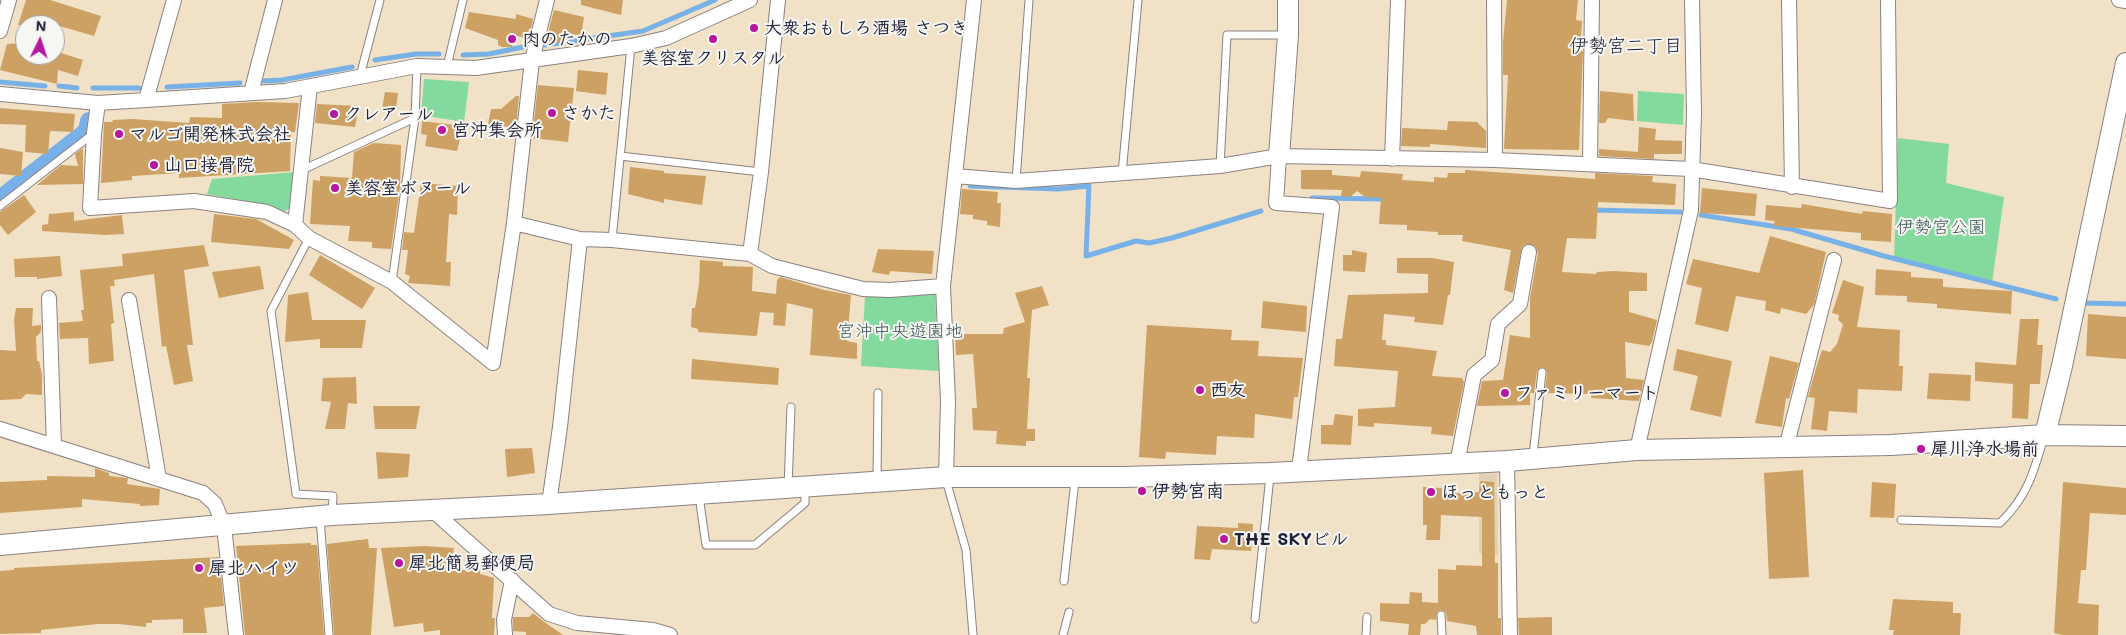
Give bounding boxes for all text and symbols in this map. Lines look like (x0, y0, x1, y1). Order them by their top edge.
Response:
north arrow (15, 15, 65, 65)
text: N (35, 16, 47, 35)
place label: 大衆おもしろ酒場 さつき (764, 17, 968, 39)
marker: 大衆おもしろ酒場 さつき (748, 22, 760, 34)
place label: 肉のたかの (522, 28, 612, 50)
marker: 肉のたかの (506, 33, 518, 45)
marker: 美容室クリスタル (707, 33, 719, 45)
district label: 伊勢宮二丁目 (1569, 35, 1683, 57)
place label: 美容室クリスタル (641, 47, 785, 69)
place label: さかた (562, 102, 616, 124)
place label: クレアール (344, 103, 433, 125)
marker: さかた (546, 107, 558, 119)
marker: クレアール (328, 108, 340, 120)
place label: 宮沖集会所 (452, 119, 542, 141)
place label: マルゴ開発株式会社 (129, 123, 291, 145)
marker: 宮沖集会所 (436, 124, 448, 136)
marker: マルゴ開発株式会社 (113, 128, 125, 140)
place label: 山口接骨院 (164, 154, 254, 176)
marker: 山口接骨院 (148, 159, 160, 171)
place label: 美容室ボヌール (345, 177, 471, 199)
marker: 美容室ボヌール (329, 182, 341, 194)
park label: 伊勢宮公園 (1896, 216, 1986, 238)
park label: 宮沖中央遊園地 (837, 320, 963, 342)
place label: 西友 (1210, 379, 1246, 401)
place label: ファミリーマート (1515, 382, 1659, 404)
marker: 西友 (1194, 384, 1206, 396)
marker: ファミリーマート (1499, 387, 1511, 399)
place label: 犀川浄水場前 (1931, 438, 2039, 460)
marker: 犀川浄水場前 (1915, 443, 1927, 455)
place label: 伊勢宮南 (1152, 480, 1224, 502)
place label: ほっともっと (1441, 481, 1549, 503)
marker: 伊勢宮南 (1136, 485, 1148, 497)
marker: ほっともっと (1425, 486, 1437, 498)
place label: THE SKYビル (1234, 528, 1348, 550)
marker: THE SKYビル (1218, 533, 1230, 545)
place label: 犀北簡易郵便局 (409, 552, 535, 574)
place label: 犀北ハイツ (209, 557, 299, 579)
marker: 犀北簡易郵便局 (393, 557, 405, 569)
marker: 犀北ハイツ (193, 562, 205, 574)

